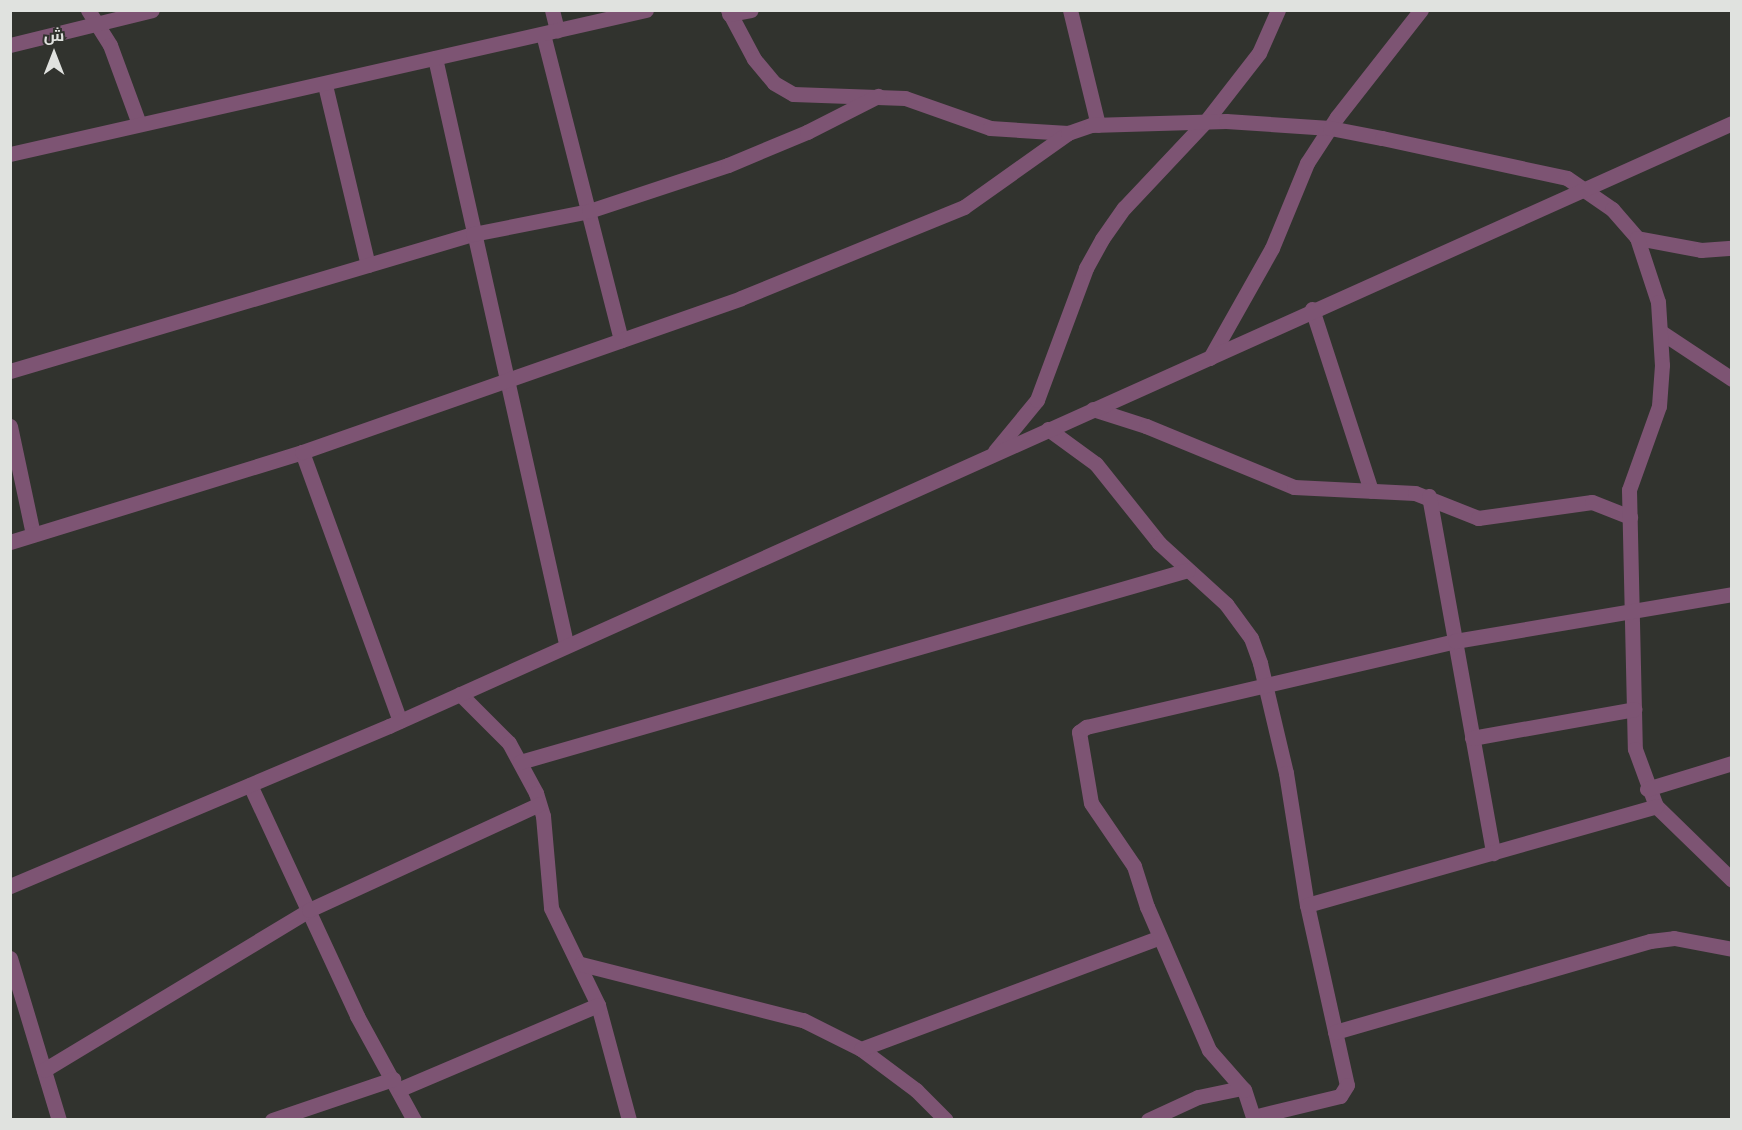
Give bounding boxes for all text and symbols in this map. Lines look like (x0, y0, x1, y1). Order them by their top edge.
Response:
north arrow (24, 24, 84, 84)
text: ش (44, 25, 64, 47)

